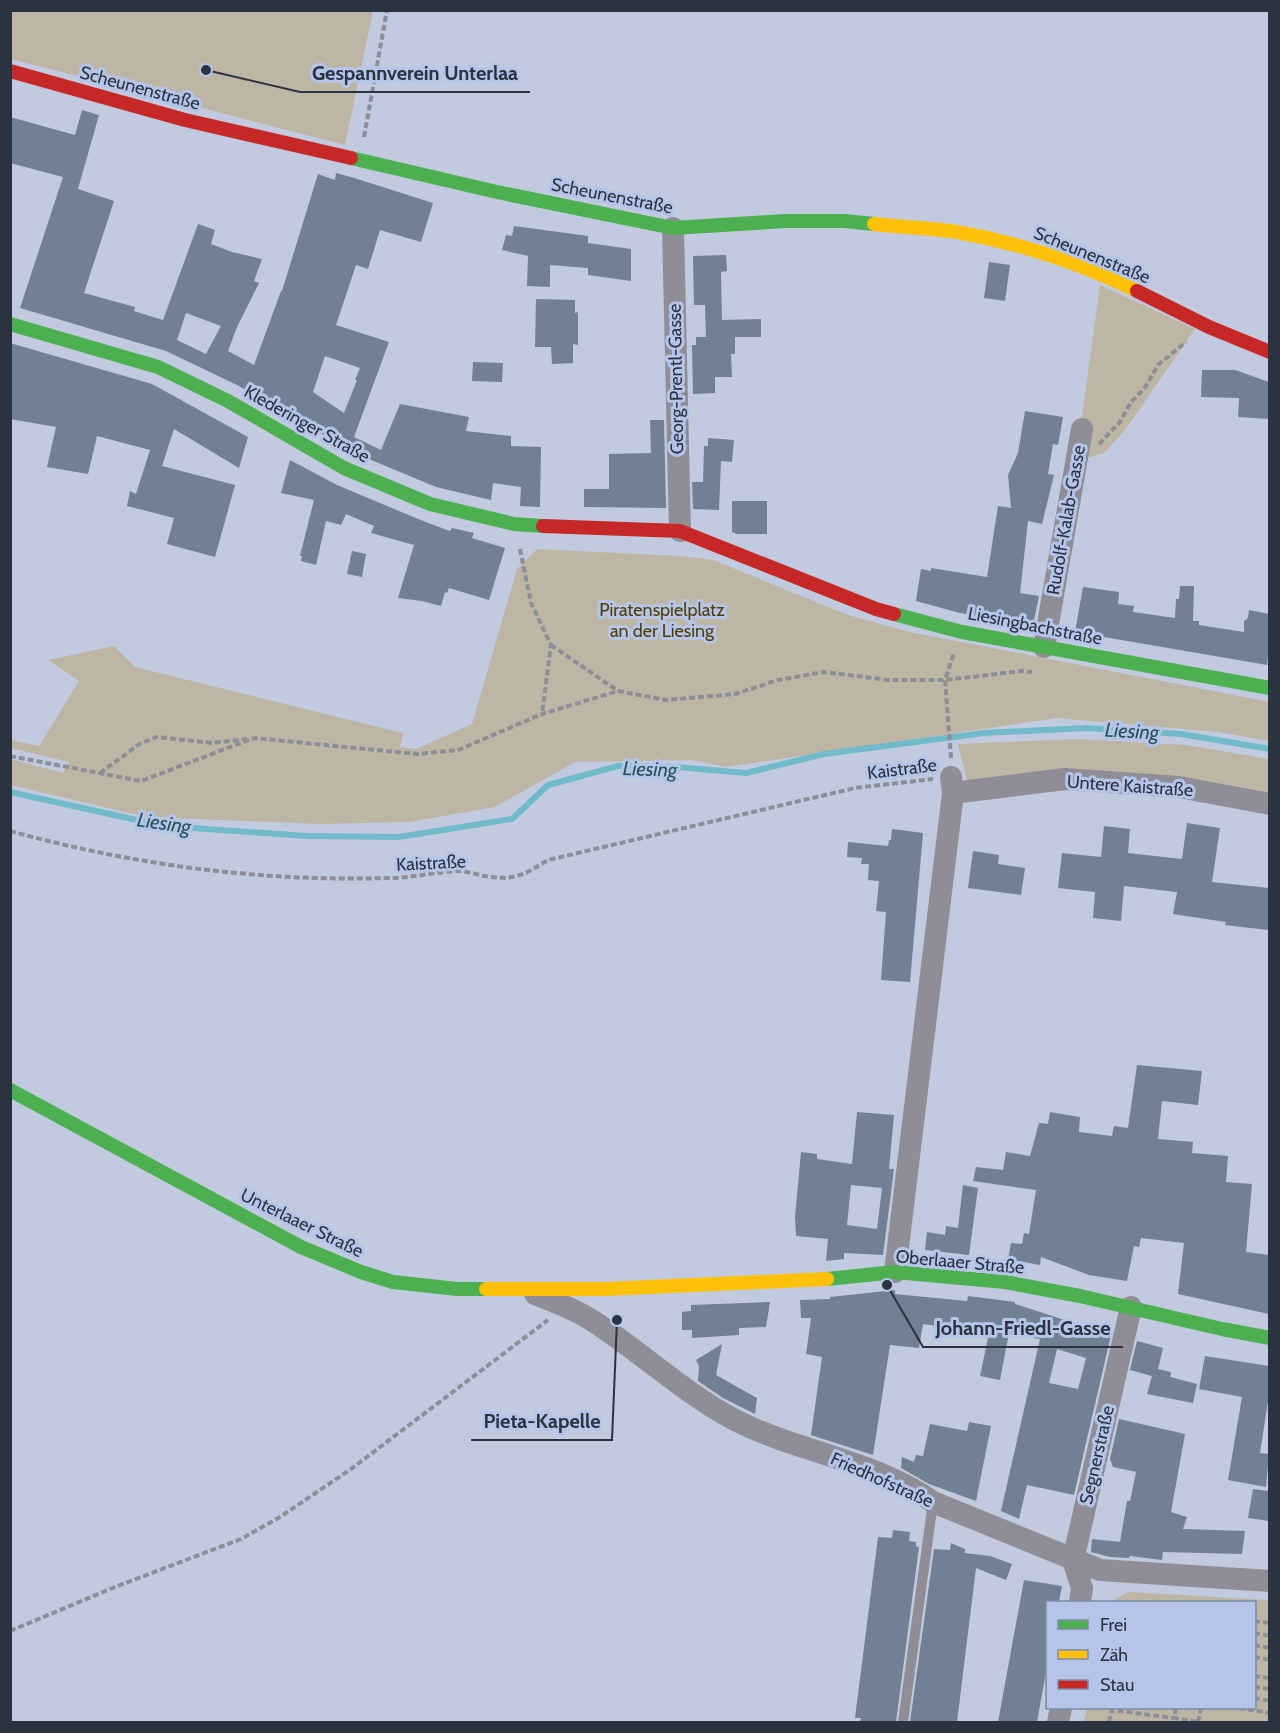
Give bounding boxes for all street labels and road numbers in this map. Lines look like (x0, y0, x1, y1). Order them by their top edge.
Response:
street label: Scheunenstraße (77, 61, 203, 115)
street label: Scheunenstraße (549, 173, 675, 219)
street label: Scheunenstraße (1031, 222, 1153, 288)
street label: Georg-Prentl-Gasse (664, 303, 688, 455)
street label: Klederinger Straße (240, 380, 374, 468)
street label: Rudolf-Kalab-Gasse (1042, 443, 1090, 597)
street label: Liesingbachstraße (966, 602, 1104, 650)
street label: Kaistraße (866, 754, 938, 784)
street label: Untere Kaistraße (1066, 771, 1194, 801)
street label: Kaistraße (396, 850, 466, 876)
street label: Unterlaaer Straße (237, 1184, 367, 1262)
street label: Oberlaaer Straße (895, 1245, 1025, 1279)
street label: Segnerstraße (1075, 1403, 1119, 1507)
street label: Friedhofstraße (827, 1448, 937, 1512)

